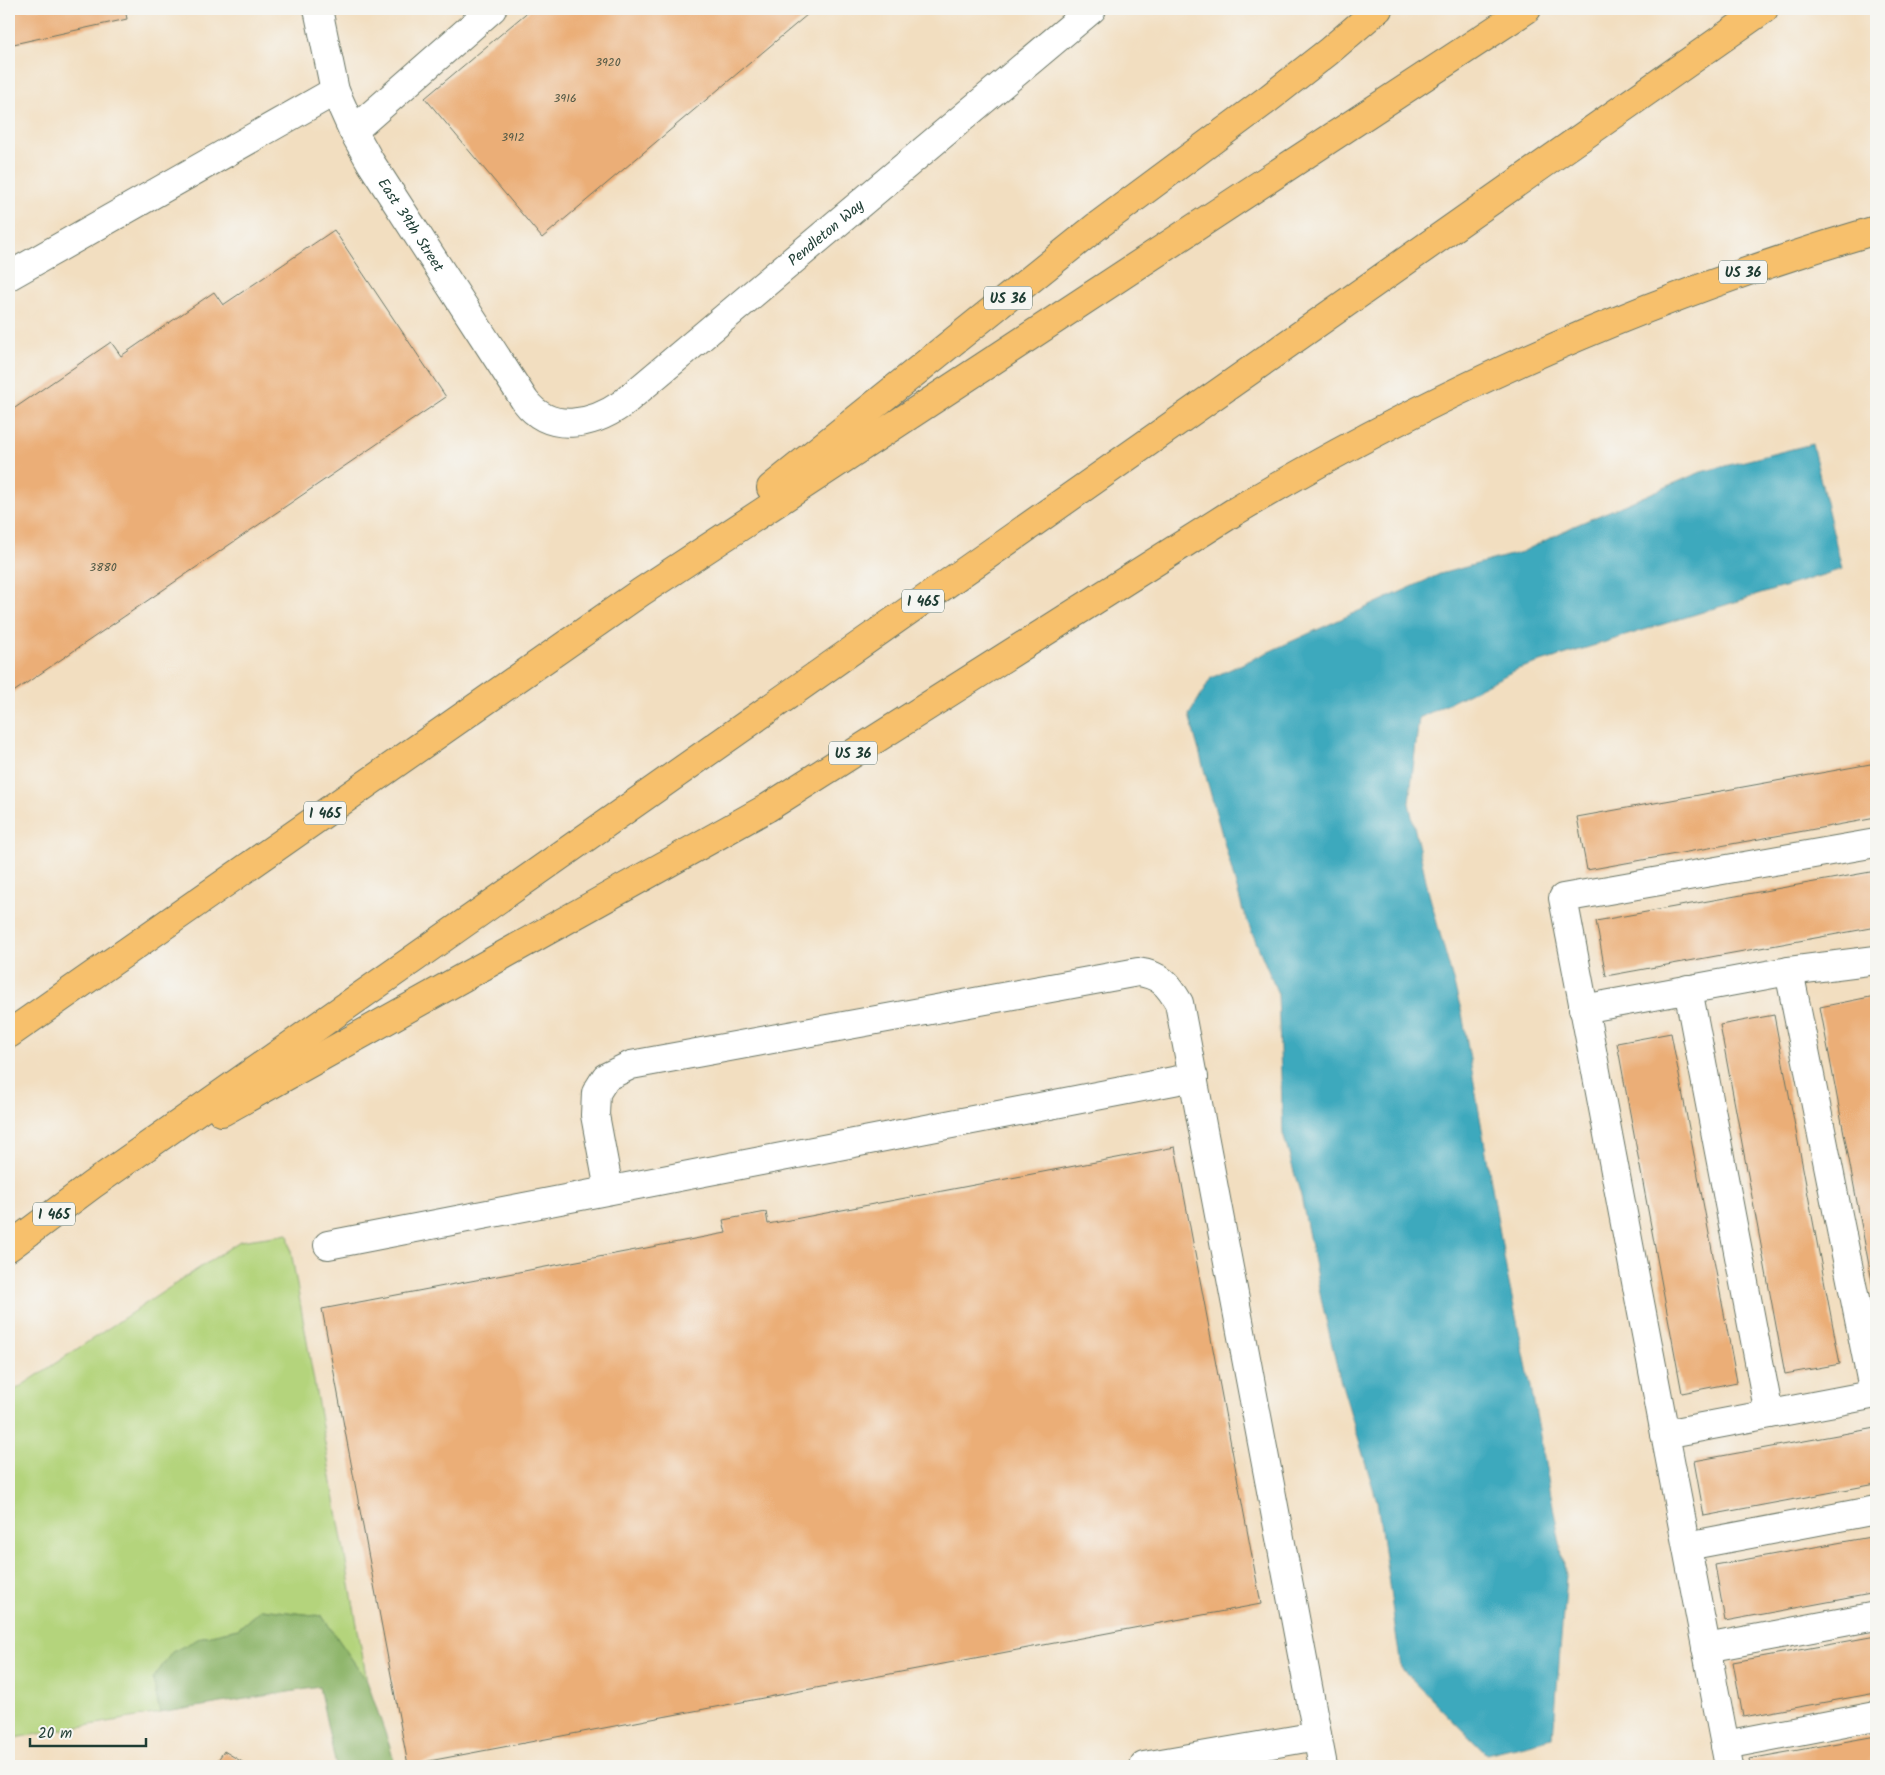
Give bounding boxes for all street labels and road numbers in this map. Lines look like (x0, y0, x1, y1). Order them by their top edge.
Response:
street label: East 39th Street (371, 174, 450, 277)
street label: Pendleton Way (783, 194, 871, 273)
road number: US 36 (1719, 260, 1767, 284)
road number: US 36 (984, 286, 1032, 310)
road number: I 465 (902, 590, 944, 612)
road number: US 36 (829, 741, 877, 764)
road number: I 465 (304, 801, 346, 824)
road number: I 465 (33, 1202, 75, 1226)

